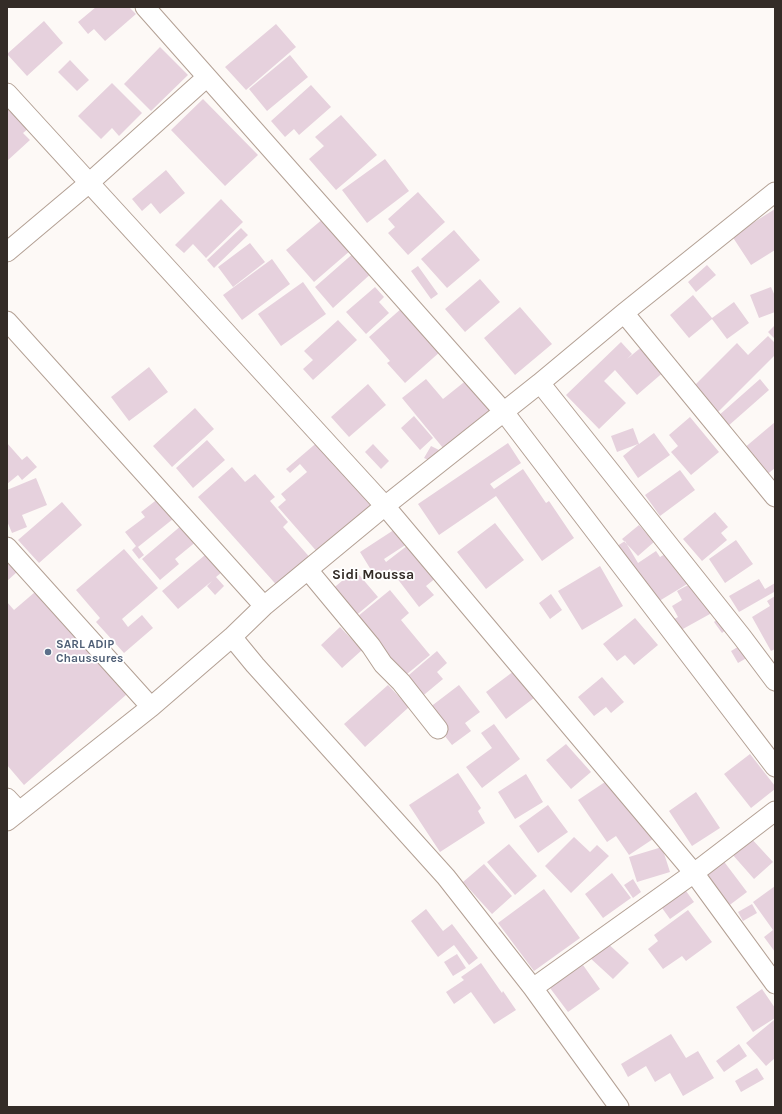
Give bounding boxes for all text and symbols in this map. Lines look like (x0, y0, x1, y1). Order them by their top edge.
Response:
district label: Sidi Moussa (332, 567, 414, 583)
place label: SARL ADIP Chaussures (56, 638, 123, 666)
marker: SARL ADIP Chaussures (43, 647, 53, 657)

